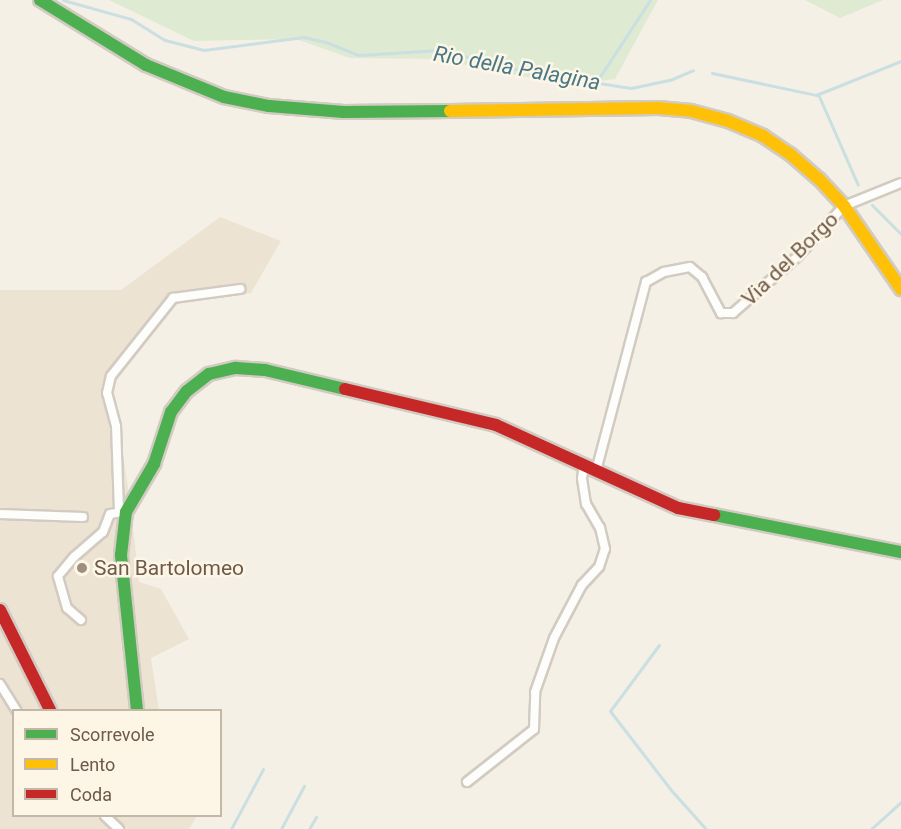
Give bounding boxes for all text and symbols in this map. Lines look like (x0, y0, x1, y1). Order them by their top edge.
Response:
water label: Rio della Palagina (432, 40, 602, 96)
street label: Via del Borgo (737, 207, 843, 311)
place label: San Bartolomeo (94, 555, 244, 581)
marker: San Bartolomeo (75, 561, 89, 575)
legend (12, 709, 222, 817)
text: Scorrevole (70, 724, 155, 745)
text: Lento (70, 754, 115, 775)
text: Coda (70, 784, 112, 805)

